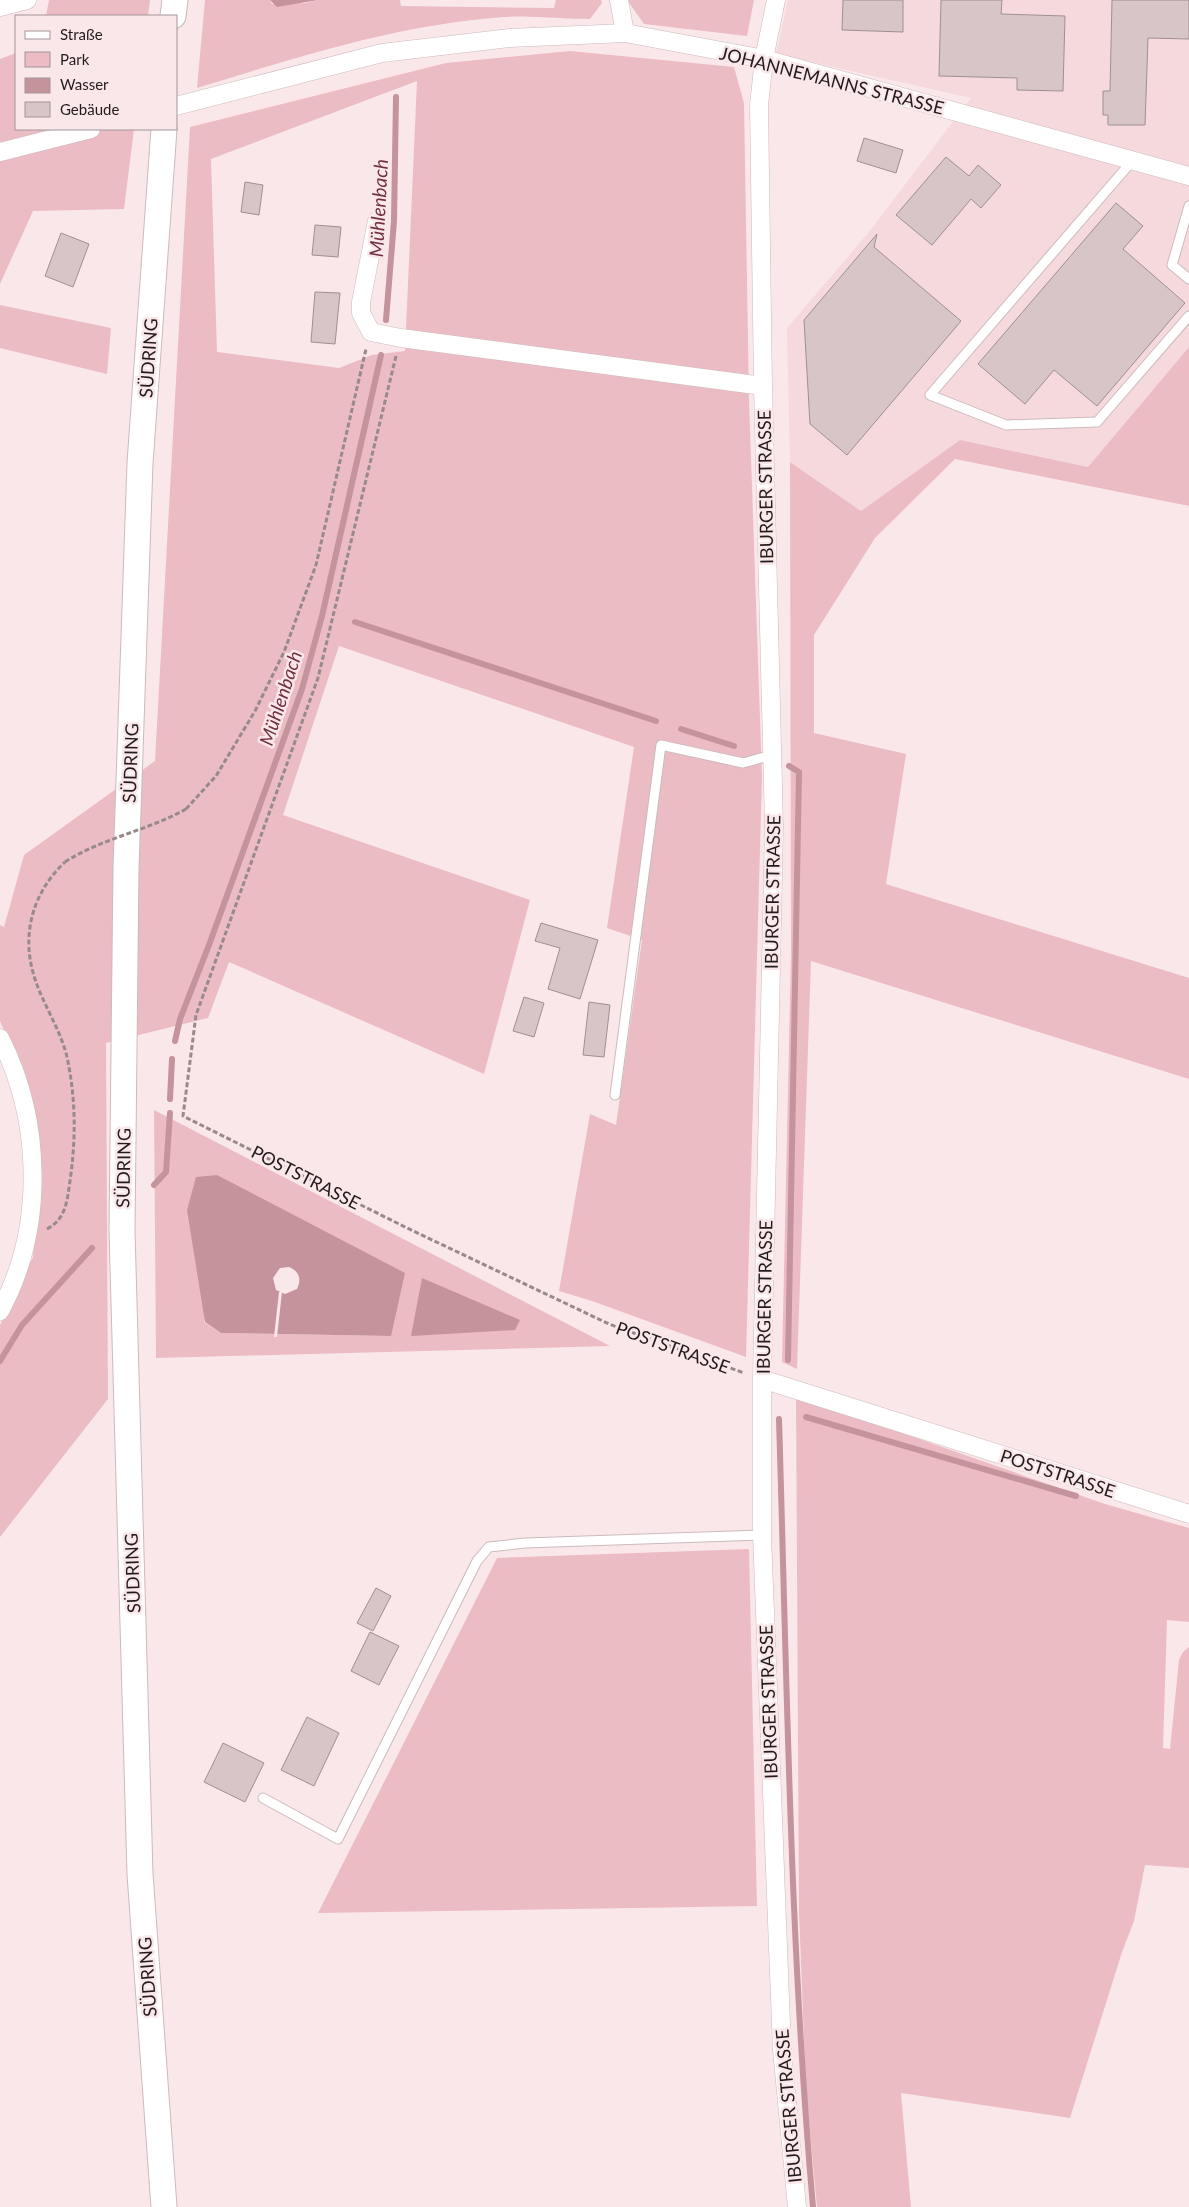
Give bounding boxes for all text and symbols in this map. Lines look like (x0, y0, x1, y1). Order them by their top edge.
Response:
legend (15, 15, 178, 130)
text: Straße (60, 25, 103, 43)
street label: JOHANNEMANNS STRASSE (718, 41, 946, 119)
text: Park (60, 50, 90, 68)
text: Wasser (60, 75, 109, 93)
text: Gebäude (60, 100, 119, 118)
water label: Mühlenbach (364, 158, 392, 258)
street label: SÜDRING (134, 317, 162, 399)
street label: IBURGER STRASSE (753, 410, 777, 564)
water label: Mühlenbach (254, 648, 306, 748)
street label: SÜDRING (118, 723, 142, 803)
street label: IBURGER STRASSE (760, 815, 784, 969)
street label: SÜDRING (111, 1128, 135, 1208)
street label: POSTSTRASSE (248, 1140, 364, 1214)
street label: IBURGER STRASSE (752, 1220, 776, 1374)
street label: POSTSTRASSE (613, 1316, 733, 1378)
street label: POSTSTRASSE (998, 1444, 1118, 1502)
street label: SÜDRING (120, 1533, 144, 1613)
street label: IBURGER STRASSE (754, 1625, 782, 1779)
street label: SÜDRING (133, 1936, 161, 2018)
street label: IBURGER STRASSE (770, 2028, 806, 2184)

